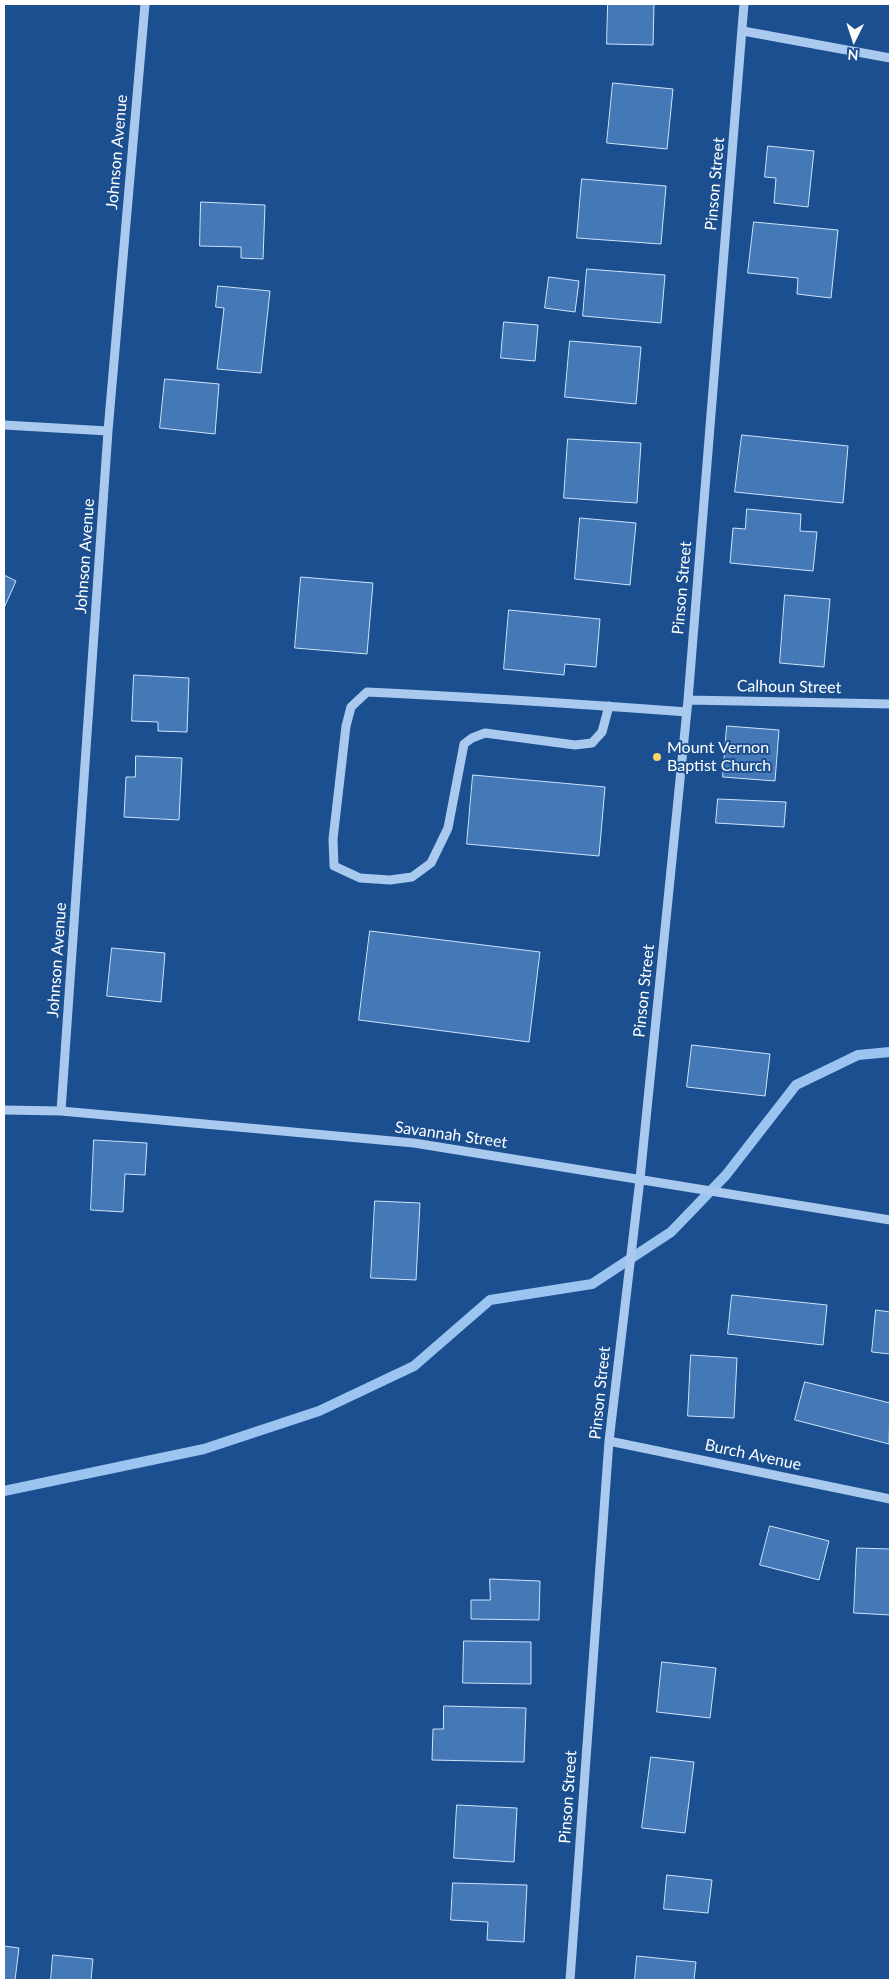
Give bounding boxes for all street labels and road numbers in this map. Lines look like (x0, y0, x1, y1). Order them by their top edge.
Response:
street label: Johnson Avenue (102, 94, 132, 210)
street label: Pinson Street (701, 137, 729, 231)
street label: Johnson Avenue (71, 498, 99, 614)
street label: Pinson Street (668, 541, 696, 635)
street label: Calhoun Street (737, 676, 841, 698)
street label: Johnson Avenue (43, 902, 71, 1018)
street label: Pinson Street (630, 944, 658, 1038)
street label: Savannah Street (394, 1118, 508, 1152)
street label: Pinson Street (586, 1346, 614, 1440)
street label: Burch Avenue (703, 1435, 803, 1475)
street label: Pinson Street (555, 1750, 581, 1844)

